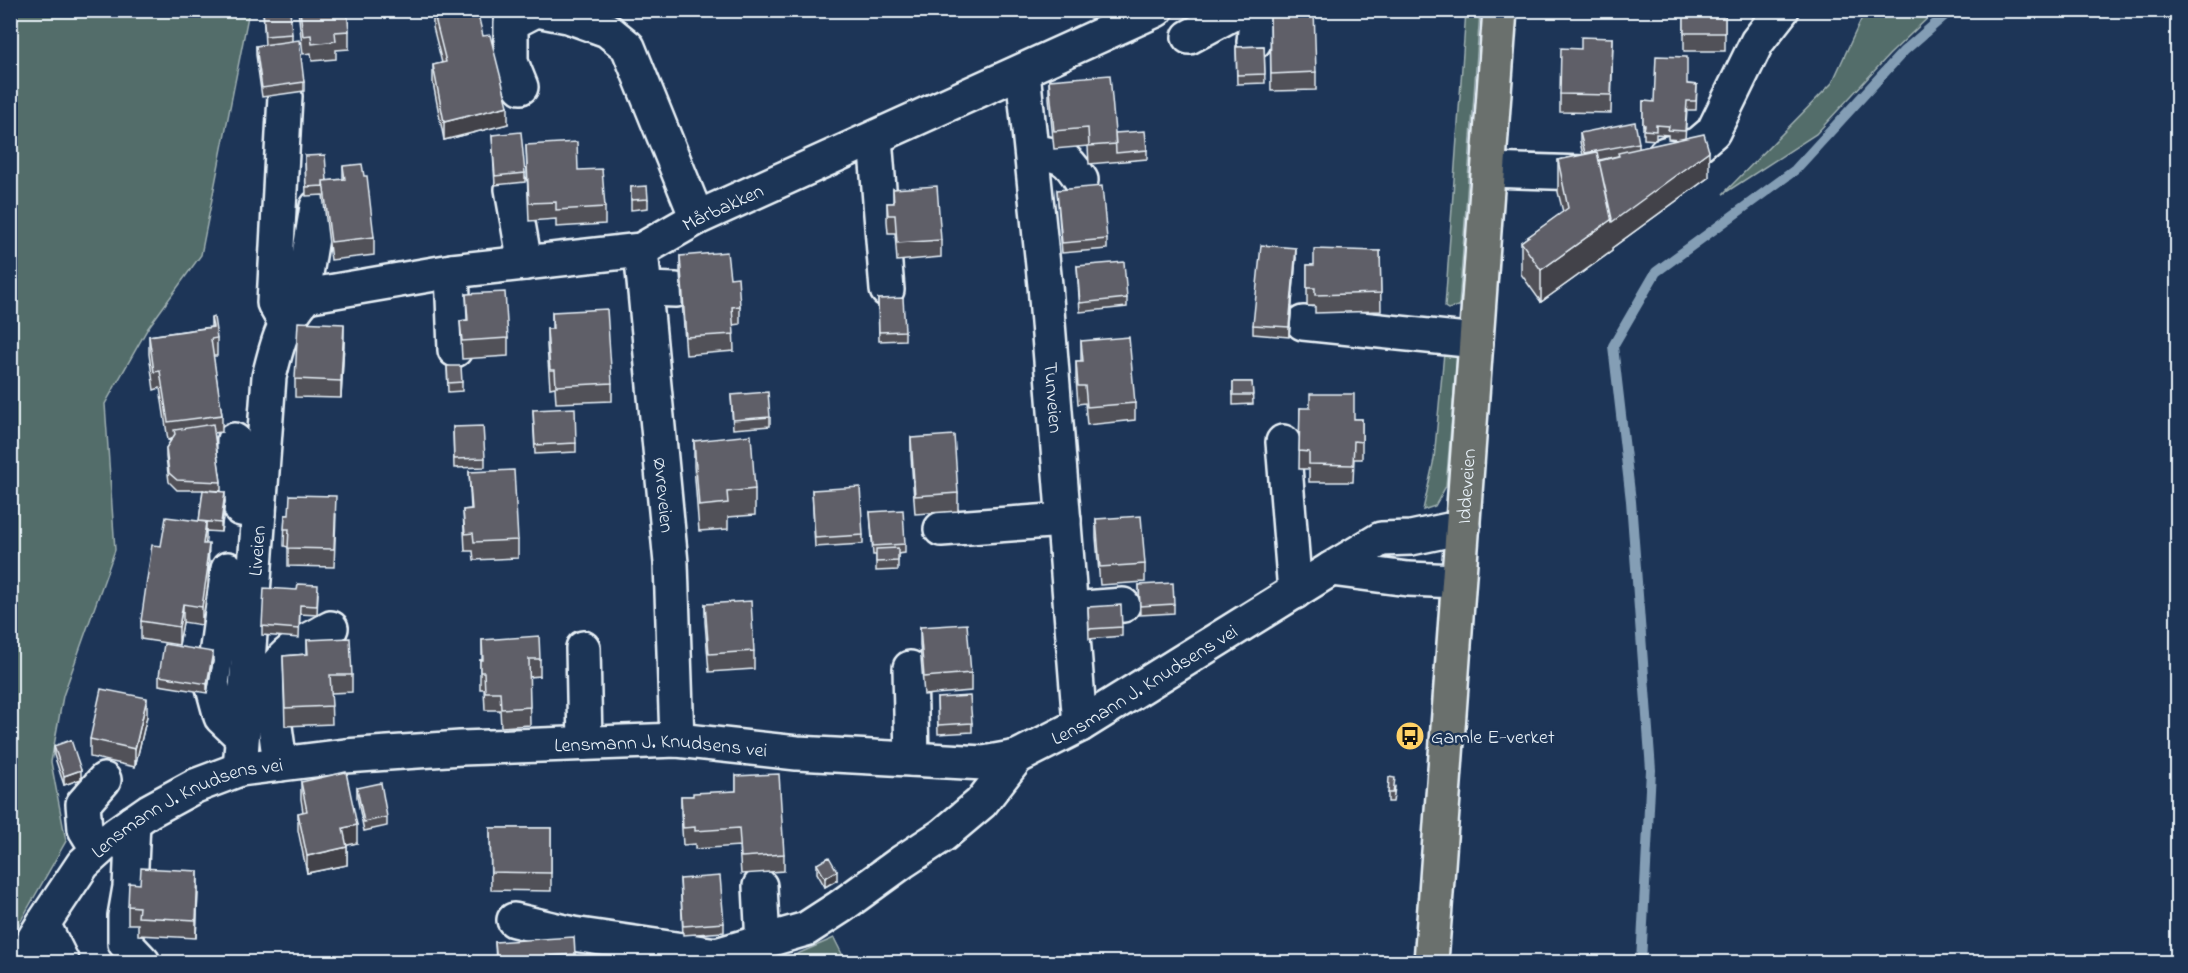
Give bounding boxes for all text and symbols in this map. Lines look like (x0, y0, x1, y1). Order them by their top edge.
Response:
street label: Mårbakken (678, 178, 769, 240)
street label: Tunveien (1034, 361, 1069, 435)
street label: Iddeveien (1451, 447, 1485, 525)
street label: Øvreveien (644, 456, 680, 534)
street label: Liveien (242, 524, 275, 577)
street label: Lensmann J. Knudsens vei (1047, 618, 1244, 754)
bus stop icon: Gamle E-verket (1394, 720, 1426, 752)
place label: Gamle E-verket (1431, 724, 1555, 753)
street label: Lensmann J. Knudsens vei (554, 728, 769, 767)
street label: Lensmann J. Knudsens vei (86, 752, 285, 867)

